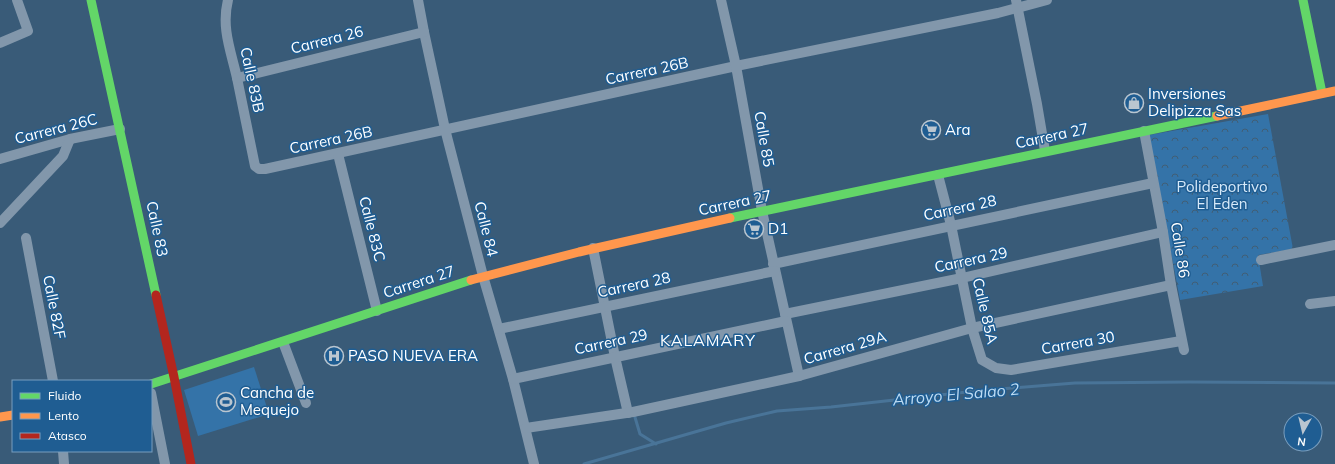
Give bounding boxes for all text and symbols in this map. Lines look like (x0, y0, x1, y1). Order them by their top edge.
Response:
street label: Carrera 26 (289, 21, 365, 58)
street label: Calle 83B (236, 45, 269, 114)
street label: Carrera 26B (604, 52, 690, 89)
place label: Inversiones Delipizza Sas (1148, 84, 1241, 120)
shop icon: Inversiones Delipizza Sas (1123, 92, 1145, 114)
street label: Carrera 26C (13, 109, 99, 148)
street label: Calle 85 (750, 110, 779, 168)
street label: Carrera 27 (1014, 118, 1090, 153)
supermarket icon: Ara (920, 119, 942, 141)
place label: Ara (945, 120, 970, 139)
street label: Carrera 26B (288, 121, 374, 158)
park label: Polideportivo El Eden (1177, 177, 1267, 213)
street label: Carrera 27 (697, 185, 773, 220)
street label: Carrera 28 (922, 190, 998, 225)
street label: Calle 83C (355, 194, 390, 263)
street label: Calle 83 (142, 199, 173, 258)
street label: Calle 84 (470, 199, 503, 258)
supermarket icon: D1 (743, 218, 765, 240)
place label: D1 (768, 219, 788, 238)
street label: Calle 86 (1167, 221, 1194, 279)
street label: Carrera 29 (933, 242, 1009, 277)
street label: Carrera 27 (381, 261, 457, 302)
street label: Carrera 28 (596, 267, 672, 302)
street label: Calle 82F (39, 273, 70, 340)
street label: Calle 85A (969, 276, 1002, 346)
street label: Carrera 29 (573, 324, 649, 359)
street label: Carrera 29A (801, 327, 888, 368)
street label: Carrera 30 (1040, 327, 1116, 358)
district label: KALAMARY (660, 330, 756, 350)
hospital icon: PASO NUEVA ERA (323, 345, 345, 367)
place label: PASO NUEVA ERA (348, 346, 478, 365)
water label: Arroyo El Salao 2 (891, 378, 1021, 410)
legend (12, 380, 152, 452)
place label: Cancha de Mequejo (240, 383, 314, 419)
text: Fluido (48, 388, 82, 403)
sports icon: Cancha de Mequejo (215, 391, 237, 413)
text: Lento (48, 408, 79, 423)
north arrow (1283, 412, 1323, 452)
text: Atasco (48, 428, 87, 443)
text: N (1297, 434, 1307, 449)

